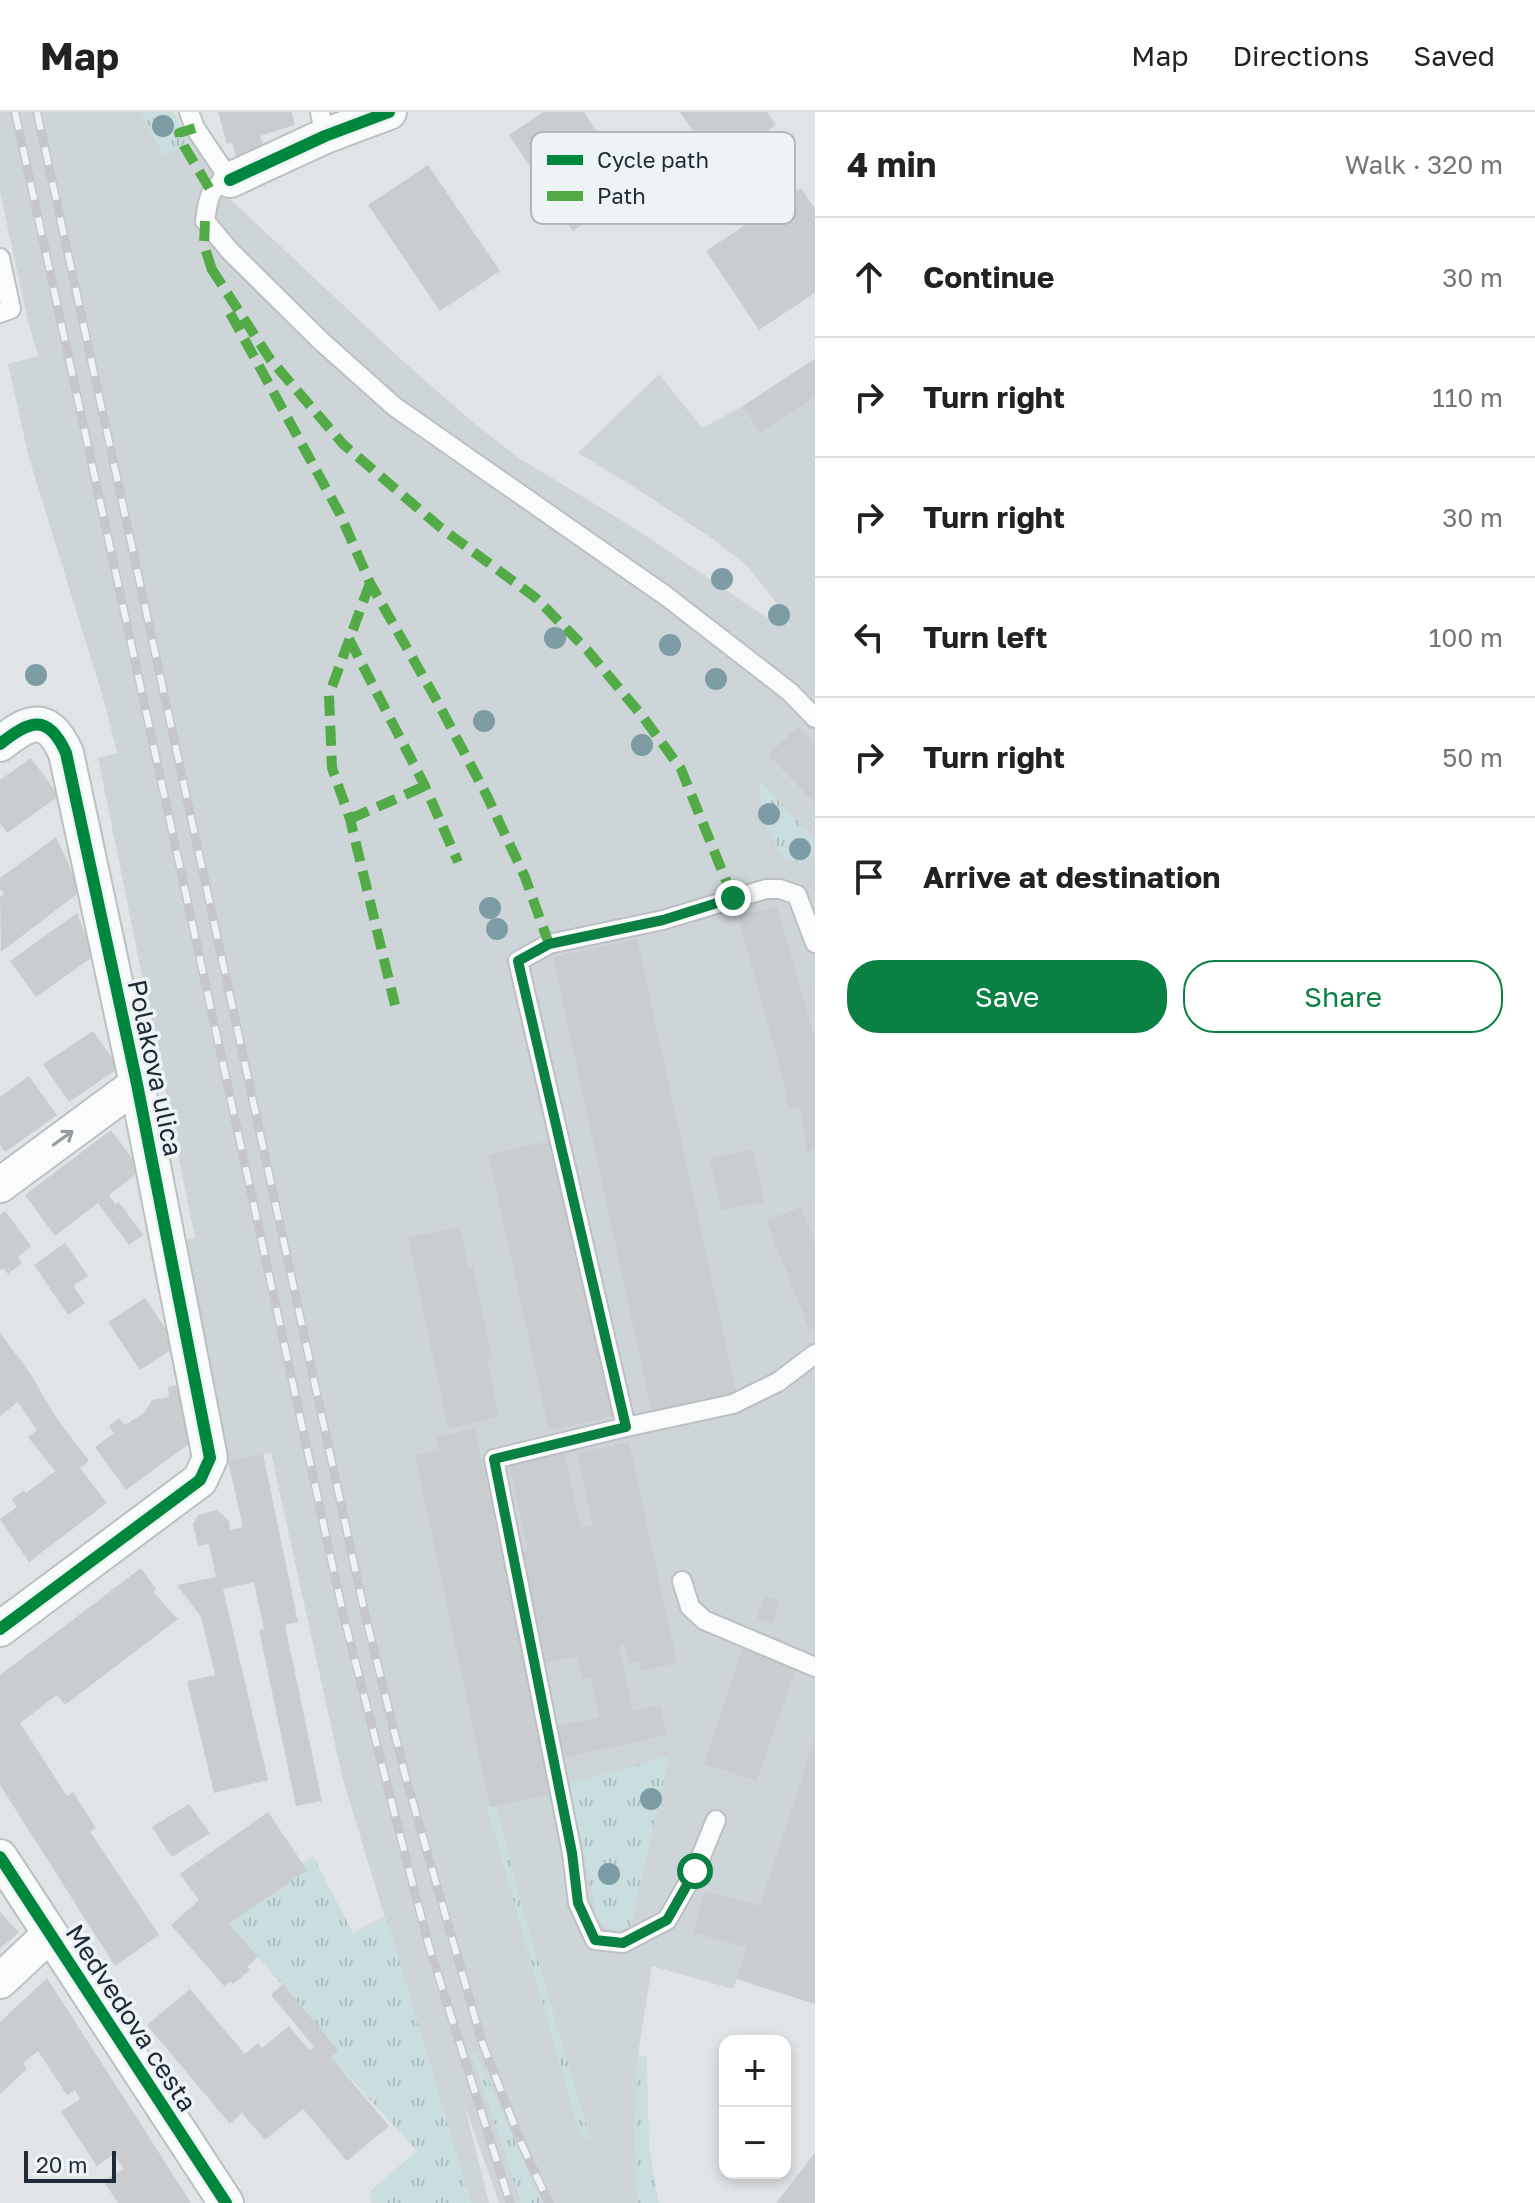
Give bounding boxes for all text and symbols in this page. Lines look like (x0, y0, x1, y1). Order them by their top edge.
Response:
text: Map (40, 33, 119, 78)
text: Map (1131, 39, 1188, 72)
text: Directions (1232, 39, 1369, 72)
text: Saved (1413, 39, 1495, 72)
legend (531, 132, 795, 224)
text: 4 min (847, 144, 936, 184)
text: Cycle path (597, 146, 709, 173)
text: Walk · 320 m (1345, 149, 1503, 180)
text: Path (597, 182, 646, 209)
icon: ahead (847, 255, 891, 299)
text: Continue (923, 259, 1054, 295)
text: 30 m (1442, 262, 1503, 293)
icon: right (847, 375, 891, 419)
text: Turn right (923, 379, 1065, 415)
text: 110 m (1432, 382, 1503, 413)
icon: right (847, 495, 891, 539)
text: Turn right (923, 499, 1065, 535)
text: 30 m (1442, 502, 1503, 533)
icon: left (847, 615, 891, 659)
text: Turn left (923, 619, 1048, 655)
text: 100 m (1429, 622, 1503, 653)
icon: right (847, 735, 891, 779)
text: Turn right (923, 739, 1065, 775)
text: 50 m (1442, 742, 1503, 773)
icon: arrive (847, 855, 891, 899)
text: Arrive at destination (923, 859, 1220, 895)
route end (715, 880, 751, 916)
button: Save (847, 960, 1167, 1033)
button: Share (1183, 960, 1503, 1033)
street label: Polakova ulica (122, 977, 189, 1159)
one-way arrow (51, 1130, 73, 1147)
route start (677, 1853, 713, 1889)
street label: Medvedova cesta (59, 1918, 203, 2117)
map controls (719, 2035, 791, 2179)
button: + (719, 2035, 791, 2107)
button: − (719, 2107, 791, 2179)
scale bar (24, 2147, 116, 2183)
text: 20 m (36, 2151, 87, 2178)

